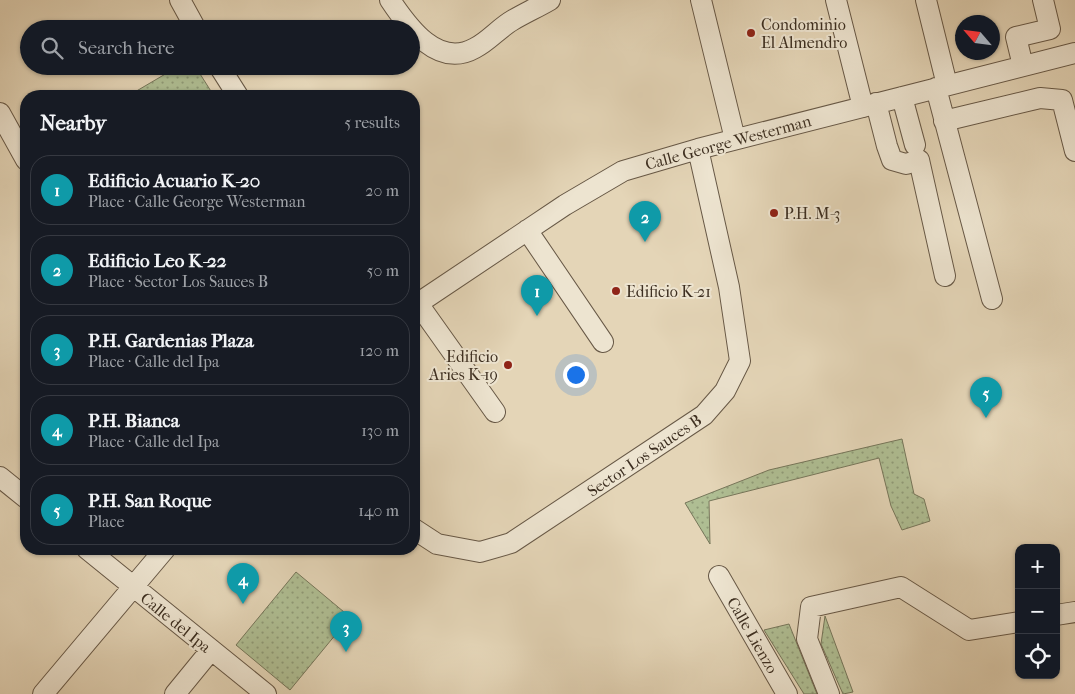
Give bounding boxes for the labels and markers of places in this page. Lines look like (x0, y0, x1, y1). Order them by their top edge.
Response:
place label: Condominio El Almendro (761, 15, 847, 52)
marker: Condominio El Almendro (745, 27, 757, 39)
pin: 2 (629, 201, 661, 242)
place label: P.H. M-3 (784, 204, 840, 223)
marker: P.H. M-3 (768, 207, 780, 219)
pin: 1 (521, 275, 553, 316)
place label: Edificio K-21 (626, 282, 711, 301)
marker: Edificio K-21 (610, 285, 622, 297)
place label: Edificio Aries K-19 (428, 347, 498, 384)
marker: Edificio Aries K-19 (502, 359, 514, 371)
pin: 5 (970, 377, 1002, 418)
pin: 4 (227, 563, 259, 604)
pin: 3 (330, 611, 362, 652)

